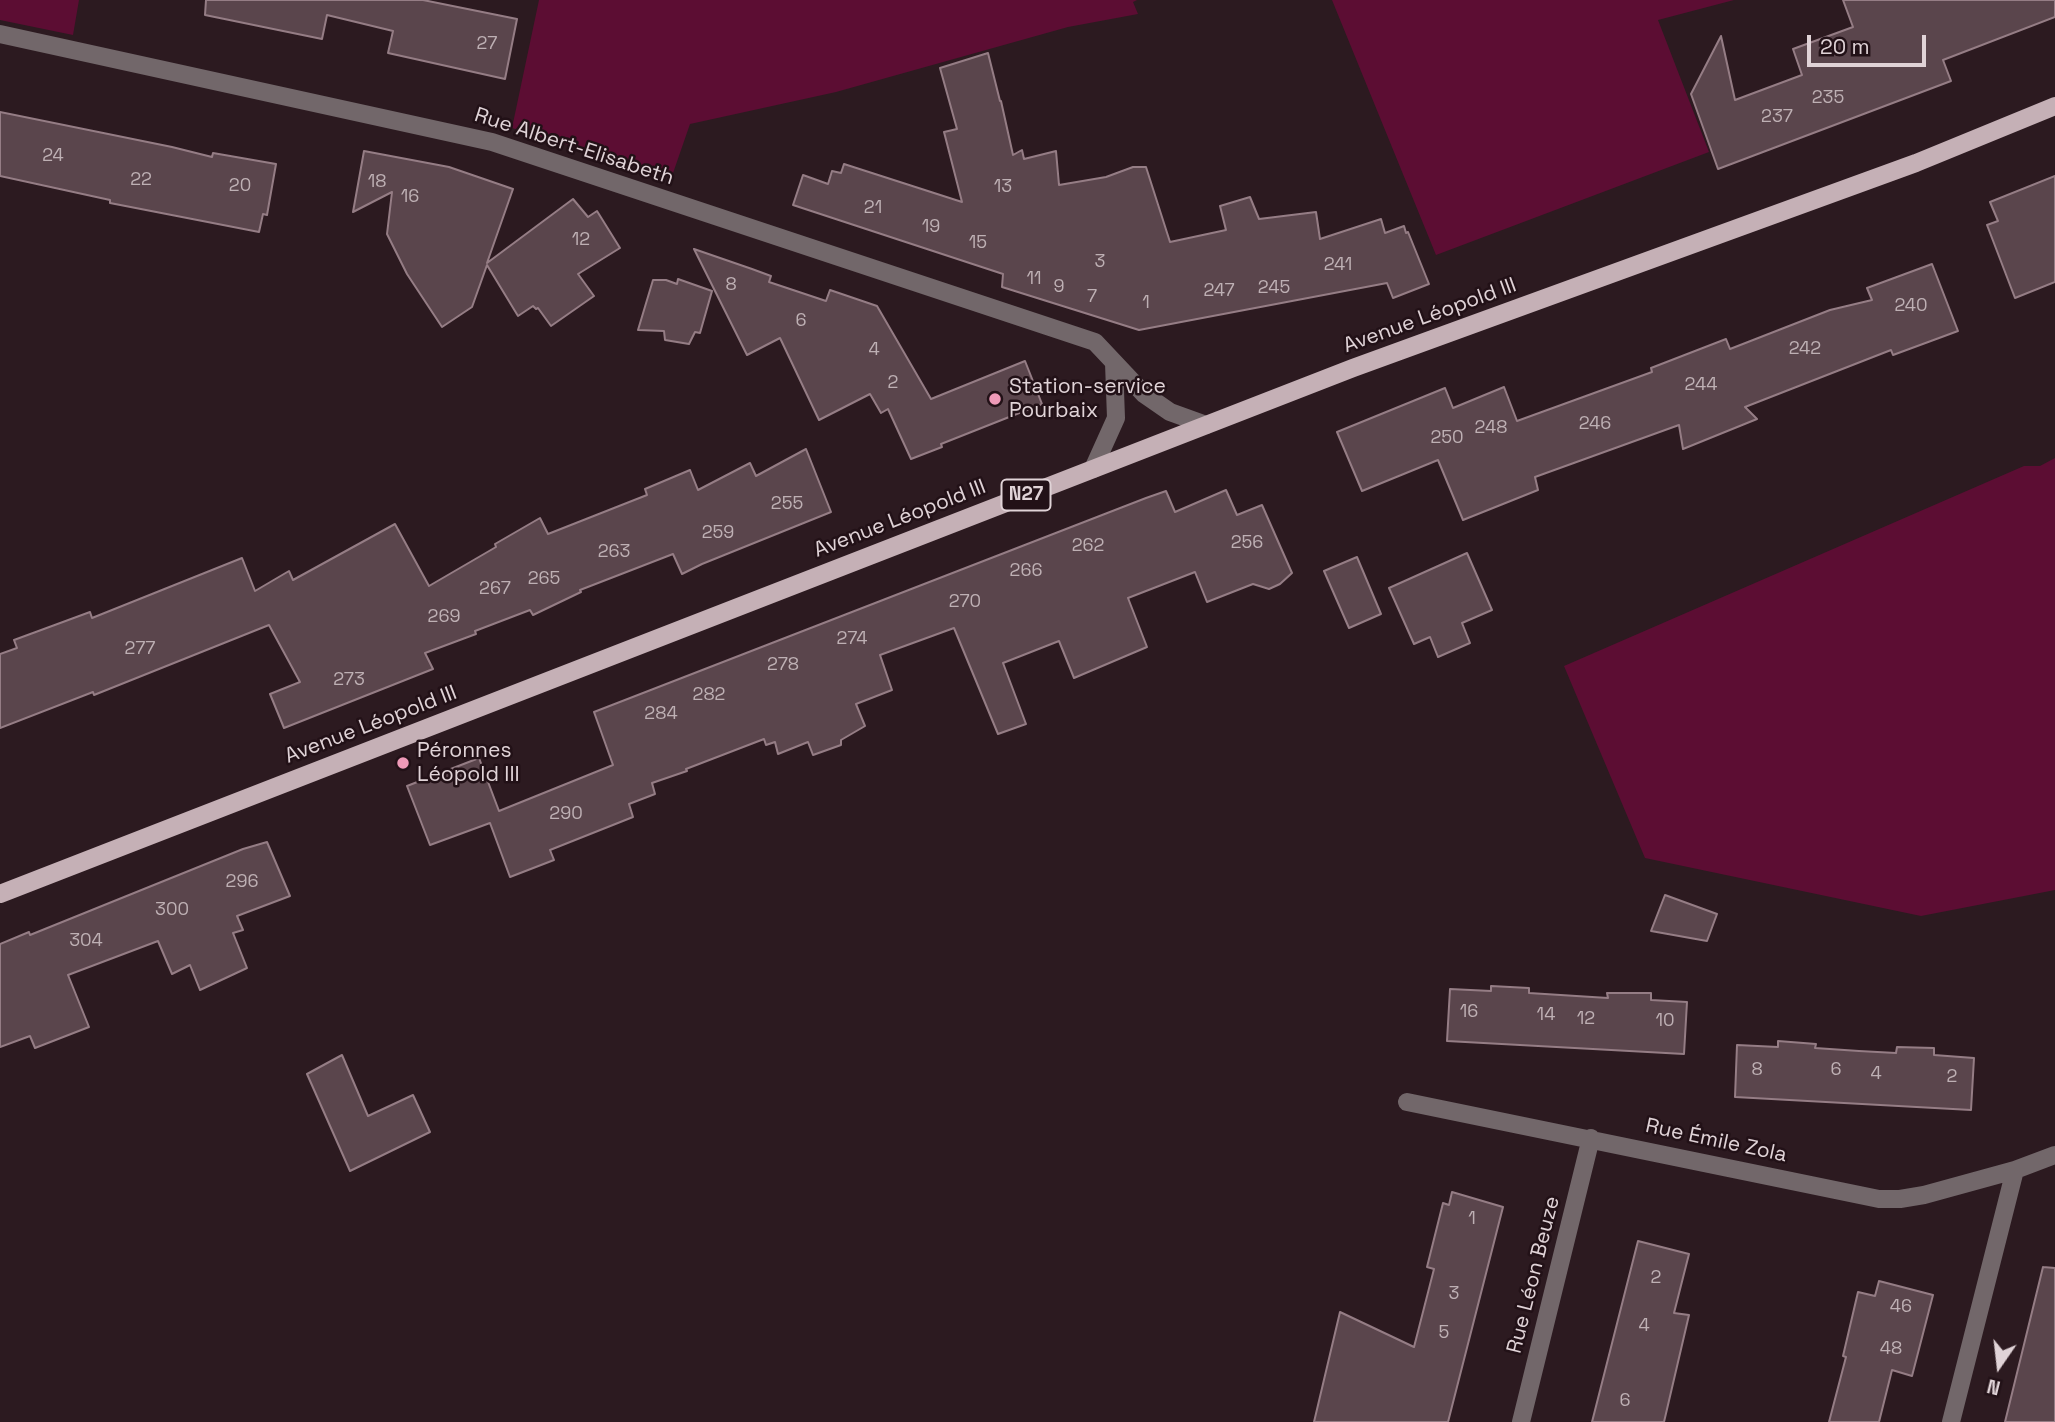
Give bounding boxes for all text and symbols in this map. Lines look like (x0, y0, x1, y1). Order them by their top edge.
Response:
scale bar (1810, 21, 1929, 65)
house number: 27 (477, 33, 497, 55)
text: 20 m (1820, 33, 1870, 60)
house number: 235 (1812, 87, 1844, 109)
street label: Rue Albert-Elisabeth (471, 103, 677, 191)
house number: 237 (1761, 106, 1793, 128)
house number: 24 (42, 145, 64, 167)
house number: 22 (130, 169, 152, 191)
house number: 18 (368, 171, 386, 193)
house number: 20 (229, 175, 251, 197)
house number: 13 (994, 176, 1012, 198)
house number: 16 (401, 186, 419, 208)
house number: 21 (864, 197, 882, 219)
house number: 19 (922, 216, 940, 238)
house number: 12 (572, 229, 590, 251)
house number: 15 (969, 232, 987, 254)
house number: 3 (1095, 251, 1105, 273)
house number: 241 (1324, 254, 1352, 276)
house number: 11 (1026, 268, 1042, 290)
street label: Avenue Léopold III (1340, 273, 1520, 359)
house number: 8 (725, 274, 737, 296)
house number: 9 (1053, 276, 1065, 298)
house number: 245 (1258, 277, 1290, 299)
house number: 247 (1203, 280, 1235, 302)
house number: 7 (1087, 286, 1097, 308)
house number: 1 (1142, 292, 1150, 314)
house number: 240 (1894, 295, 1928, 317)
house number: 6 (795, 310, 807, 332)
house number: 242 (1789, 338, 1821, 360)
house number: 4 (868, 339, 880, 361)
house number: 2 (888, 372, 898, 394)
place label: Station-service Pourbaix (1009, 374, 1166, 424)
house number: 244 (1685, 374, 1717, 396)
marker: Station-service Pourbaix (987, 391, 1003, 407)
house number: 246 (1579, 413, 1611, 435)
house number: 248 (1475, 417, 1507, 439)
house number: 250 (1430, 427, 1464, 449)
street label: Avenue Léopold III (810, 475, 990, 563)
road number: N27 (1002, 480, 1050, 510)
house number: 255 (771, 493, 803, 515)
house number: 259 (702, 522, 734, 544)
house number: 256 (1231, 532, 1263, 554)
house number: 262 (1072, 535, 1104, 557)
house number: 263 (598, 541, 630, 563)
house number: 266 (1010, 560, 1042, 582)
house number: 265 (528, 568, 560, 590)
house number: 267 (479, 578, 511, 600)
house number: 270 (949, 591, 981, 613)
house number: 269 (428, 606, 460, 628)
house number: 274 (836, 628, 868, 650)
house number: 277 (124, 638, 156, 660)
house number: 278 (767, 654, 799, 676)
house number: 273 (333, 669, 365, 691)
street label: Avenue Léopold III (281, 681, 461, 769)
house number: 282 (693, 684, 725, 706)
house number: 284 (644, 703, 678, 725)
place label: Péronnes Léopold III (417, 738, 520, 788)
marker: Péronnes Léopold III (395, 755, 411, 771)
house number: 290 (549, 803, 583, 825)
house number: 296 (226, 871, 258, 893)
house number: 300 (155, 899, 189, 921)
house number: 304 (69, 930, 103, 952)
house number: 16 (1460, 1001, 1478, 1023)
house number: 14 (1537, 1004, 1555, 1026)
house number: 12 (1577, 1008, 1595, 1030)
house number: 10 (1655, 1010, 1675, 1032)
house number: 8 (1751, 1059, 1763, 1081)
house number: 6 (1830, 1059, 1842, 1081)
house number: 4 (1870, 1063, 1882, 1085)
house number: 2 (1947, 1066, 1957, 1088)
street label: Rue Émile Zola (1643, 1114, 1789, 1168)
street label: Rue Léon Beuze (1502, 1194, 1566, 1356)
house number: 1 (1468, 1208, 1476, 1230)
house number: 2 (1651, 1267, 1661, 1289)
house number: 3 (1449, 1283, 1459, 1305)
house number: 46 (1890, 1296, 1912, 1318)
house number: 4 (1638, 1315, 1650, 1337)
house number: 5 (1439, 1322, 1449, 1344)
north arrow (1964, 1331, 2034, 1401)
house number: 48 (1880, 1338, 1902, 1360)
text: N (1985, 1373, 2003, 1401)
house number: 6 (1619, 1390, 1631, 1412)

